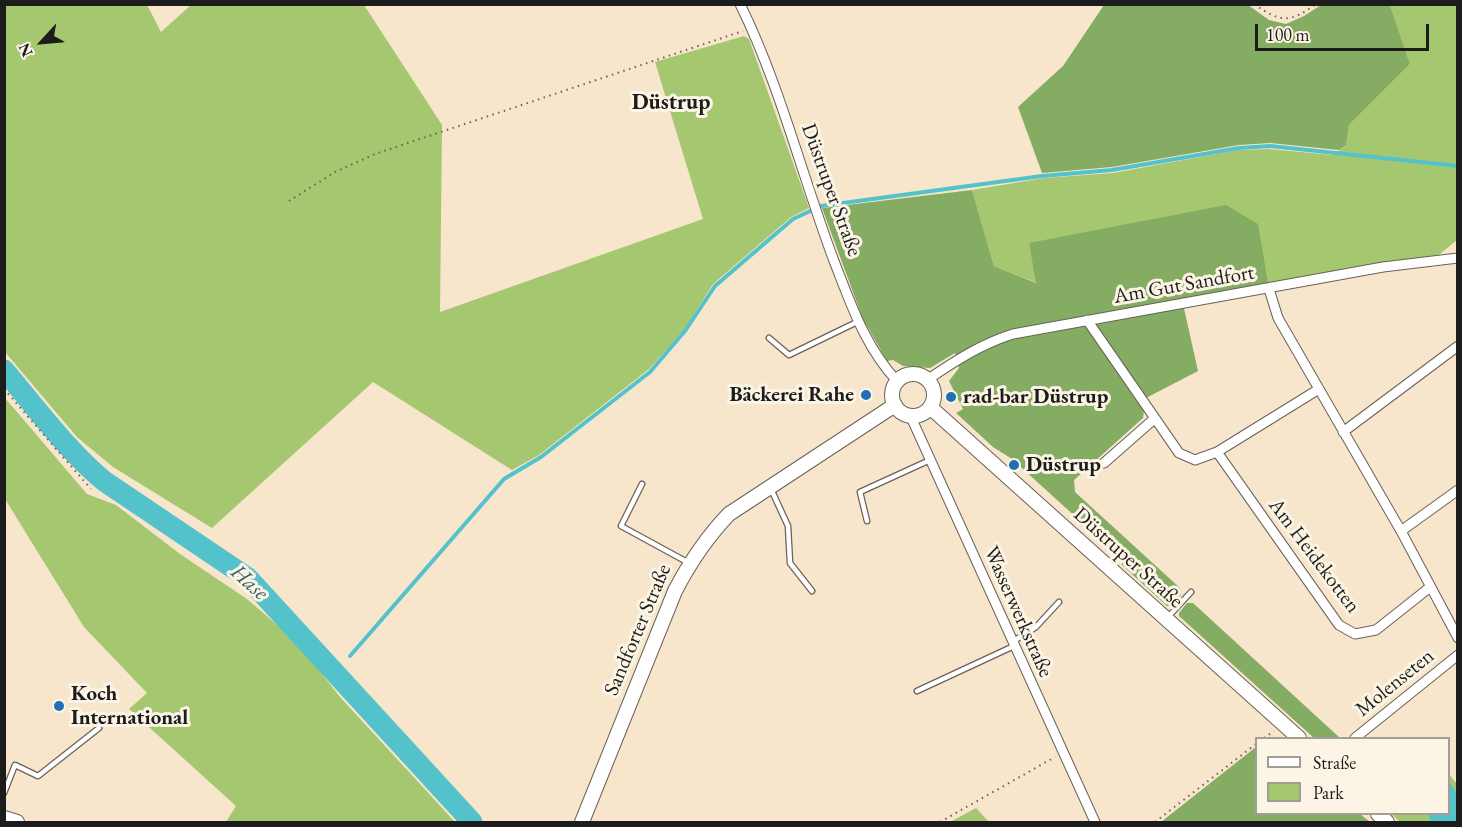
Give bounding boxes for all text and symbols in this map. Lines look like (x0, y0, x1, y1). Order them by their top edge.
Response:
north arrow (12, 12, 72, 72)
scale bar (1258, 12, 1432, 50)
text: 100 m (1266, 23, 1310, 46)
text: N (13, 40, 38, 61)
district label: Düstrup (632, 90, 710, 116)
street label: Düstruper Straße (795, 120, 867, 260)
street label: Am Gut Sandfort (1112, 260, 1256, 310)
place label: Bäckerei Rahe (729, 382, 854, 408)
place label: rad-bar Düstrup (963, 384, 1108, 410)
marker: Bäckerei Rahe (859, 388, 873, 402)
marker: rad-bar Düstrup (944, 390, 958, 404)
place label: Düstrup (1026, 452, 1101, 478)
marker: Düstrup (1007, 458, 1021, 472)
street label: Am Heidekotten (1263, 494, 1365, 618)
street label: Düstruper Straße (1068, 502, 1188, 614)
street label: Wasserwerkstraße (978, 543, 1058, 681)
water label: Hase (225, 560, 273, 606)
street label: Sandforter Straße (599, 561, 677, 699)
street label: Molenseten (1351, 644, 1439, 722)
place label: Koch International (71, 681, 188, 731)
marker: Koch International (52, 699, 66, 713)
legend (1255, 737, 1450, 815)
text: Straße (1313, 751, 1356, 774)
text: Park (1313, 781, 1344, 804)

